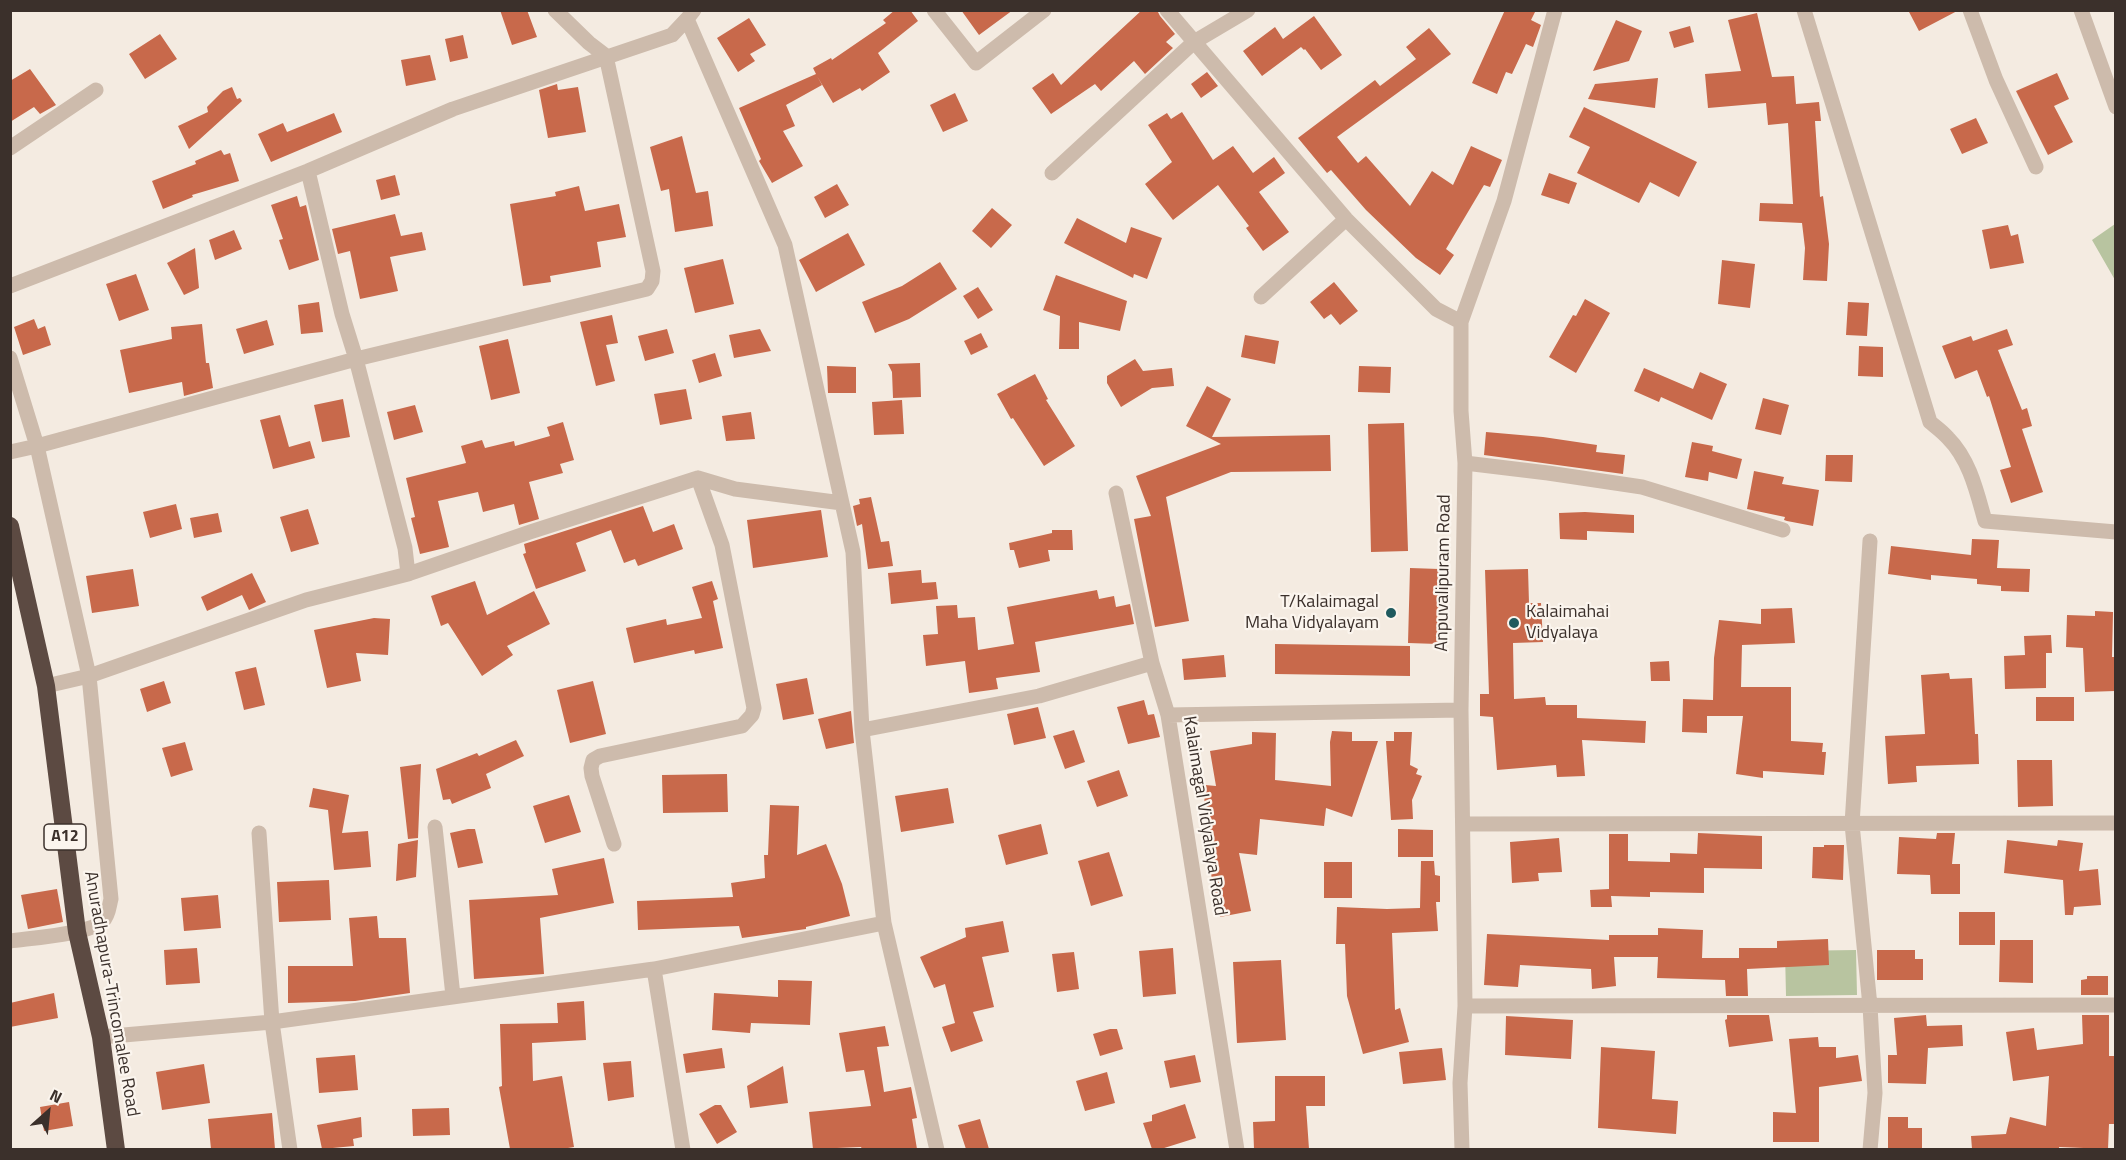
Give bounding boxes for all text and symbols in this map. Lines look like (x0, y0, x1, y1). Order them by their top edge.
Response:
street label: Anpuvalipuram Road (1432, 494, 1456, 652)
place label: T/Kalaimagal Maha Vidyalayam (1245, 592, 1379, 634)
place label: Kalaimahai Vidyalaya (1526, 602, 1609, 644)
marker: T/Kalaimagal Maha Vidyalayam (1384, 606, 1398, 620)
marker: Kalaimahai Vidyalaya (1507, 616, 1521, 630)
street label: Kalaimagal Vidyalaya Road (1178, 715, 1230, 917)
road number: A12 (44, 824, 86, 850)
street label: Anuradhapura-Trincomalee Road (79, 870, 143, 1118)
north arrow (18, 1082, 78, 1142)
text: N (46, 1083, 67, 1109)

